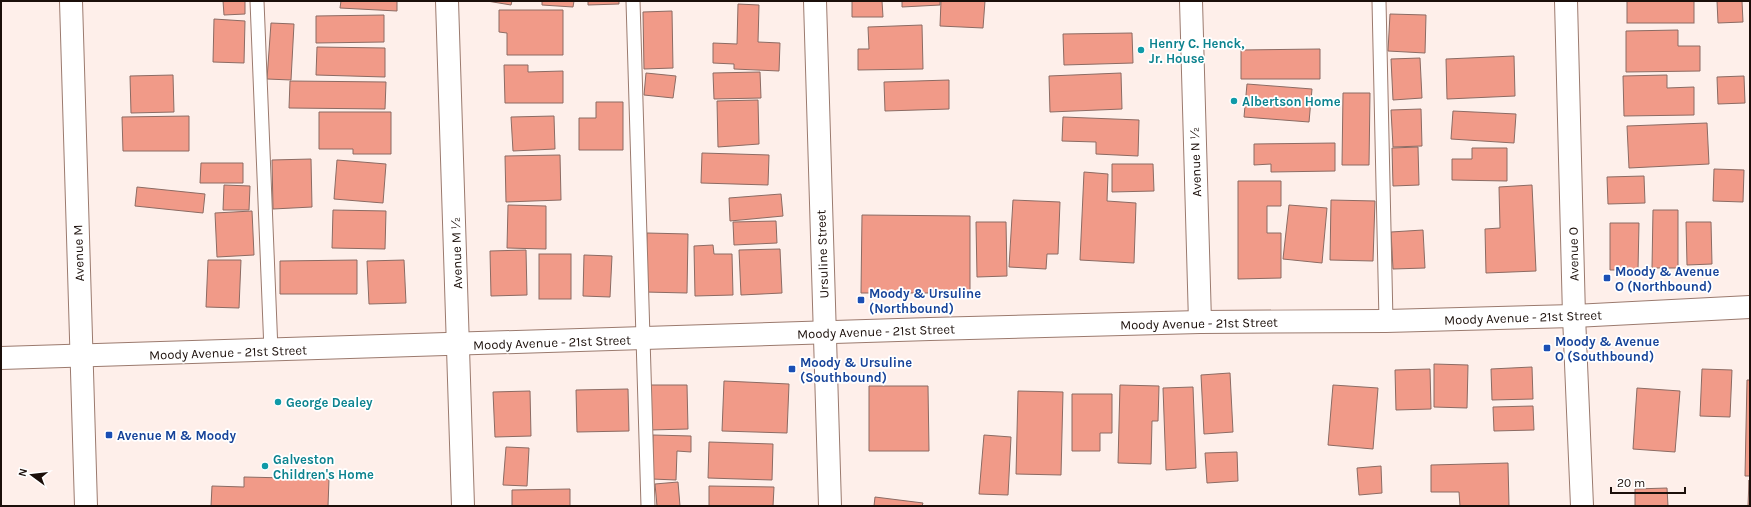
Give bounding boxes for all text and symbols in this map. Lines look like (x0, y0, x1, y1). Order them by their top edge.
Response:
place label: Henry C. Henck, Jr. House (1149, 36, 1244, 66)
marker: Henry C. Henck, Jr. House (1136, 45, 1146, 55)
place label: Albertson Home (1242, 94, 1341, 109)
marker: Albertson Home (1229, 96, 1239, 106)
street label: Avenue N ½ (1187, 127, 1204, 197)
street label: Ursuline Street (813, 209, 832, 299)
street label: Avenue M ½ (448, 217, 465, 289)
street label: Avenue M (70, 224, 87, 282)
street label: Avenue O (1566, 227, 1581, 281)
place label: Moody & Avenue O (Northbound) (1615, 264, 1719, 294)
marker: Moody & Avenue O (Northbound) (1602, 273, 1612, 283)
place label: Moody & Ursuline (Northbound) (869, 286, 981, 316)
marker: Moody & Ursuline (Northbound) (856, 295, 866, 305)
street label: Moody Avenue - 21st Street (1444, 307, 1602, 328)
street label: Moody Avenue - 21st Street (1120, 315, 1278, 332)
street label: Moody Avenue - 21st Street (797, 321, 955, 342)
street label: Moody Avenue - 21st Street (473, 332, 631, 353)
place label: Moody & Avenue O (Southbound) (1555, 334, 1659, 364)
street label: Moody Avenue - 21st Street (149, 342, 307, 363)
marker: Moody & Avenue O (Southbound) (1542, 343, 1552, 353)
place label: Moody & Ursuline (Southbound) (800, 355, 912, 385)
marker: Moody & Ursuline (Southbound) (787, 364, 797, 374)
place label: George Dealey (286, 395, 373, 410)
marker: George Dealey (273, 397, 283, 407)
place label: Avenue M & Moody (117, 428, 236, 443)
marker: Avenue M & Moody (104, 430, 114, 440)
place label: Galveston Children's Home (273, 452, 374, 482)
north arrow (12, 455, 52, 495)
marker: Galveston Children's Home (260, 461, 270, 471)
text: N (16, 467, 30, 478)
scale bar (1611, 469, 1685, 495)
text: 20 m (1617, 476, 1645, 490)

